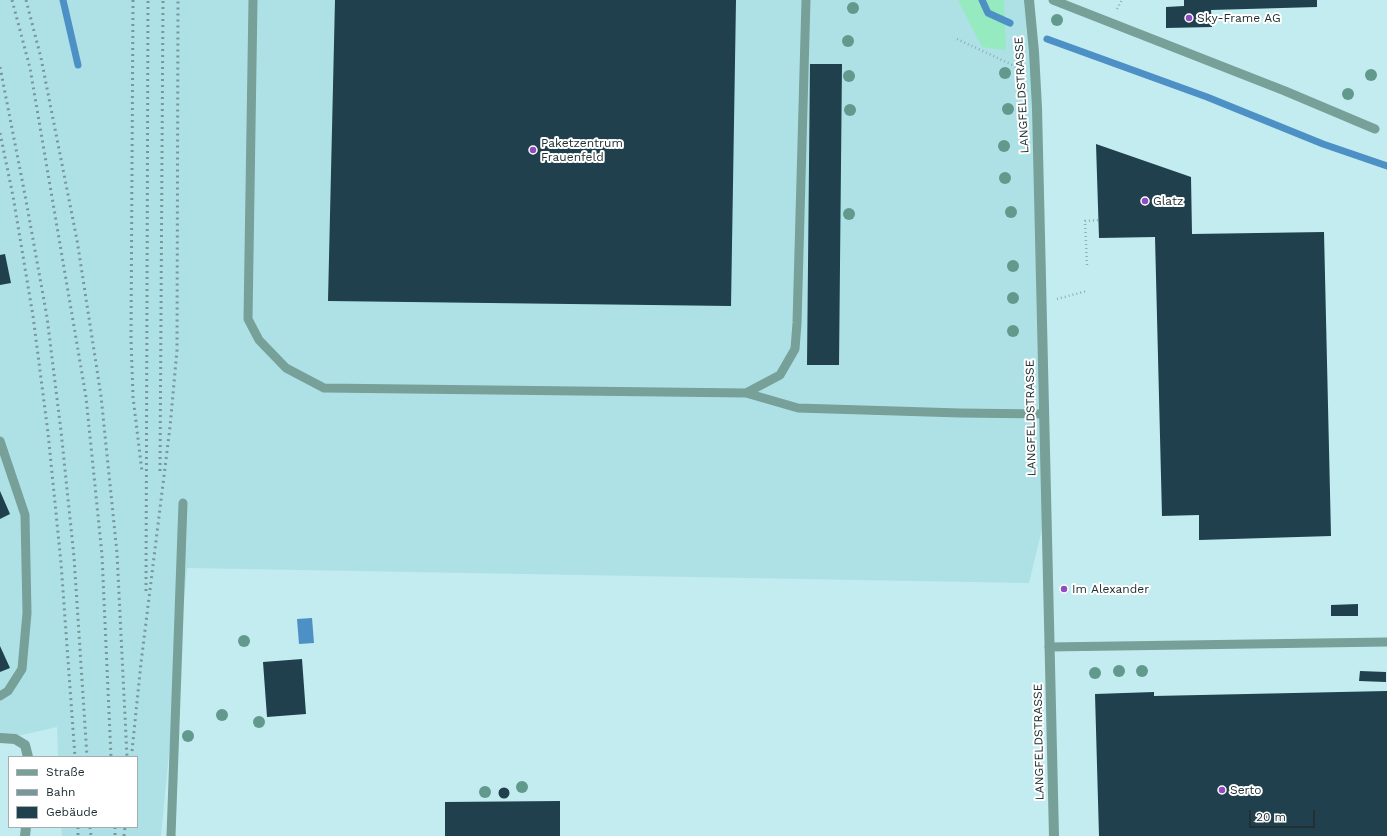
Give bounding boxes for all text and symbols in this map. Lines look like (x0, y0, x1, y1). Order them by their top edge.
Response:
place label: Sky-Frame AG (1197, 11, 1281, 25)
marker: Sky-Frame AG (1184, 13, 1194, 23)
street label: LANGFELDSTRASSE (1012, 36, 1032, 154)
place label: Paketzentrum Frauenfeld (541, 136, 623, 164)
marker: Paketzentrum Frauenfeld (528, 145, 538, 155)
place label: Glatz (1153, 194, 1183, 208)
marker: Glatz (1140, 196, 1150, 206)
street label: LANGFELDSTRASSE (1023, 359, 1039, 477)
place label: Im Alexander (1072, 582, 1149, 596)
marker: Im Alexander (1059, 584, 1069, 594)
street label: LANGFELDSTRASSE (1031, 683, 1047, 801)
legend (8, 756, 138, 828)
text: Straße (46, 765, 85, 779)
place label: Serto (1230, 783, 1261, 797)
text: Bahn (46, 785, 75, 799)
marker: Serto (1217, 785, 1227, 795)
scale bar (1251, 802, 1317, 828)
text: Gebäude (46, 805, 98, 819)
text: 20 m (1256, 810, 1286, 824)

